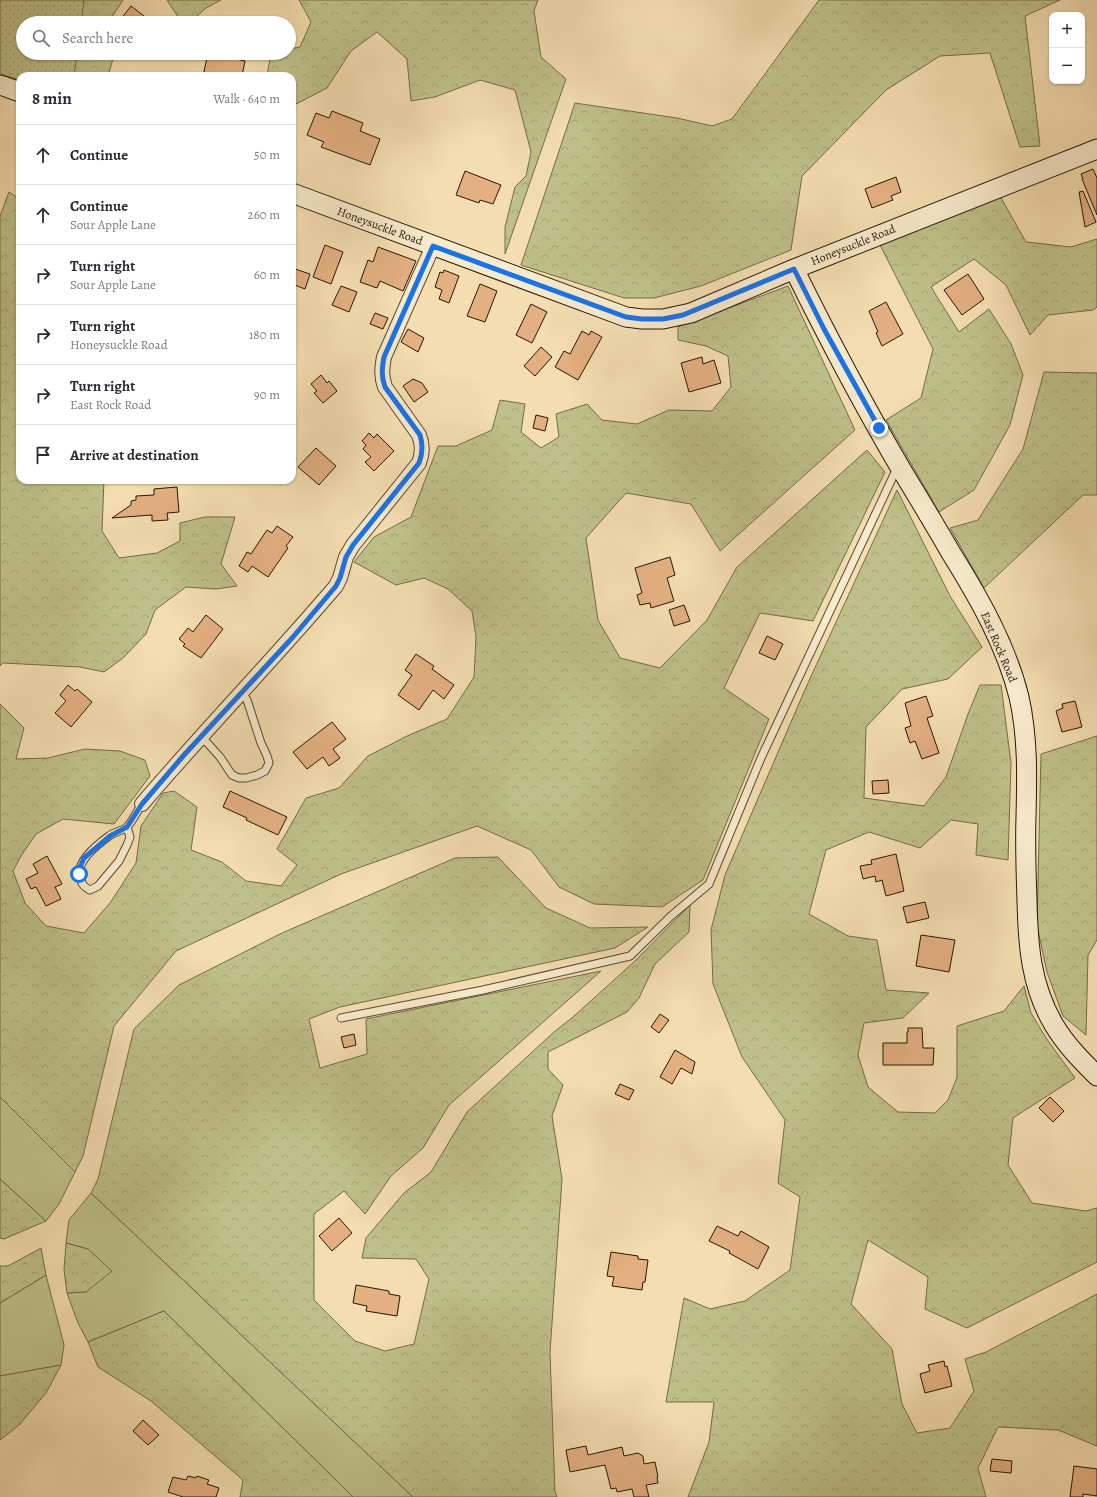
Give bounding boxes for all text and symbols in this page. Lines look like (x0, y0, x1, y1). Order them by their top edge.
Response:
map controls (1049, 12, 1085, 84)
button: + (1049, 12, 1085, 48)
search box (16, 16, 296, 60)
icon: search (30, 27, 52, 49)
text: Search here (62, 28, 133, 48)
button: − (1049, 48, 1085, 84)
text: 8 min (32, 87, 72, 110)
text: Walk · 640 m (213, 90, 280, 107)
icon: ahead (32, 144, 54, 166)
text: Continue (70, 145, 128, 165)
text: 50 m (254, 146, 280, 163)
text: Continue (70, 196, 128, 216)
street label: Honeysuckle Road (335, 203, 426, 249)
icon: ahead (32, 204, 54, 226)
text: 260 m (247, 206, 280, 223)
text: Sour Apple Lane (70, 216, 156, 233)
street label: Honeysuckle Road (808, 220, 898, 269)
text: Turn right (70, 256, 135, 276)
icon: right (32, 264, 54, 286)
text: 60 m (254, 266, 280, 283)
text: Sour Apple Lane (70, 276, 156, 293)
text: Turn right (70, 316, 135, 336)
icon: right (32, 324, 54, 346)
text: 180 m (249, 326, 280, 343)
text: Honeysuckle Road (70, 336, 168, 353)
text: Turn right (70, 376, 135, 396)
icon: right (32, 384, 54, 406)
text: 90 m (254, 386, 280, 403)
text: East Rock Road (70, 396, 151, 413)
route end (870, 419, 888, 437)
icon: arrive (32, 444, 54, 466)
text: Arrive at destination (70, 445, 199, 465)
street label: East Rock Road (977, 609, 1021, 685)
route start (70, 865, 88, 883)

